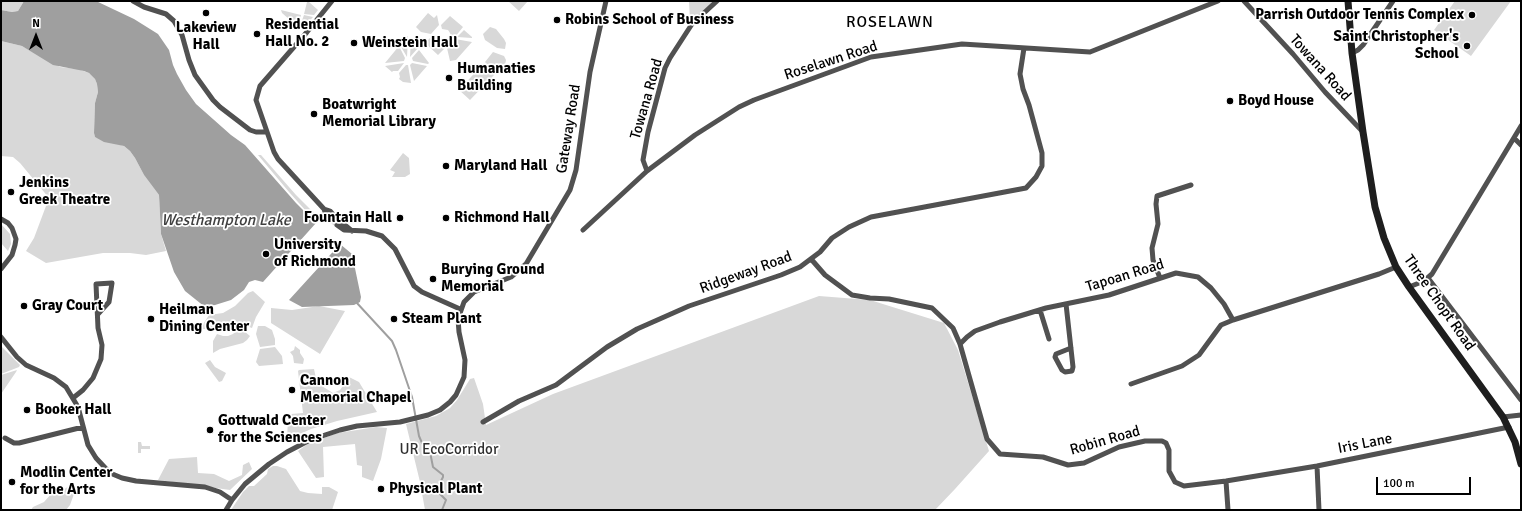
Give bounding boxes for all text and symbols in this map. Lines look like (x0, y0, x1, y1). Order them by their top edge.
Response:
place label: Parrish Outdoor Tennis Complex (1255, 6, 1464, 24)
marker: Lakeview Hall (201, 8, 211, 18)
marker: Parrish Outdoor Tennis Complex (1467, 10, 1477, 20)
place label: Robins School of Business (565, 11, 734, 29)
district label: ROSELAWN (846, 13, 934, 33)
marker: Robins School of Business (552, 15, 562, 25)
north arrow (16, 16, 56, 56)
place label: Residential Hall No. 2 (265, 16, 339, 51)
text: N (32, 17, 40, 30)
place label: Lakeview Hall (176, 19, 236, 54)
place label: Saint Christopher's School (1334, 28, 1459, 63)
marker: Residential Hall No. 2 (252, 29, 262, 39)
street label: Towana Road (1285, 31, 1355, 105)
place label: Weinstein Hall (362, 34, 458, 52)
street label: Roselawn Road (782, 37, 880, 85)
marker: Weinstein Hall (349, 38, 359, 48)
marker: Saint Christopher's School (1462, 41, 1472, 51)
street label: Towana Road (627, 56, 667, 142)
place label: Humanaties Building (457, 60, 535, 95)
marker: Humanaties Building (444, 73, 454, 83)
street label: Gateway Road (553, 83, 585, 175)
place label: Boyd House (1238, 92, 1314, 110)
place label: Boatwright Memorial Library (322, 96, 436, 131)
marker: Boyd House (1225, 96, 1235, 106)
marker: Boatwright Memorial Library (309, 109, 319, 119)
place label: Maryland Hall (454, 157, 547, 175)
marker: Maryland Hall (441, 161, 451, 171)
place label: Jenkins Greek Theatre (19, 174, 110, 209)
marker: Jenkins Greek Theatre (6, 187, 16, 197)
place label: Fountain Hall (304, 209, 392, 227)
place label: Richmond Hall (454, 209, 550, 227)
water label: Westhampton Lake (161, 211, 291, 231)
marker: Fountain Hall (395, 213, 405, 223)
marker: Richmond Hall (441, 213, 451, 223)
place label: University of Richmond (274, 236, 356, 271)
street label: Ridgeway Road (697, 248, 795, 298)
marker: University of Richmond (261, 249, 271, 259)
street label: Three Chopt Road (1399, 252, 1479, 354)
street label: Tapoan Road (1084, 256, 1166, 296)
place label: Burying Ground Memorial (441, 261, 544, 296)
marker: Burying Ground Memorial (428, 274, 438, 284)
place label: Gray Court (32, 297, 103, 315)
marker: Gray Court (19, 301, 29, 311)
place label: Heilman Dining Center (159, 301, 249, 336)
place label: Steam Plant (402, 310, 482, 328)
marker: Heilman Dining Center (146, 314, 156, 324)
marker: Steam Plant (389, 314, 399, 324)
place label: Cannon Memorial Chapel (300, 372, 412, 407)
marker: Cannon Memorial Chapel (287, 385, 297, 395)
place label: Booker Hall (35, 401, 111, 419)
marker: Booker Hall (22, 405, 32, 415)
place label: Gottwald Center for the Sciences (218, 412, 326, 447)
street label: Robin Road (1068, 422, 1142, 460)
marker: Gottwald Center for the Sciences (205, 425, 215, 435)
street label: Iris Lane (1336, 430, 1394, 458)
park label: UR EcoCorridor (400, 441, 498, 459)
place label: Modlin Center for the Arts (20, 464, 113, 499)
scale bar (1378, 469, 1473, 495)
text: 100 m (1383, 476, 1415, 491)
marker: Modlin Center for the Arts (7, 477, 17, 487)
place label: Physical Plant (389, 480, 482, 498)
marker: Physical Plant (376, 484, 386, 494)

